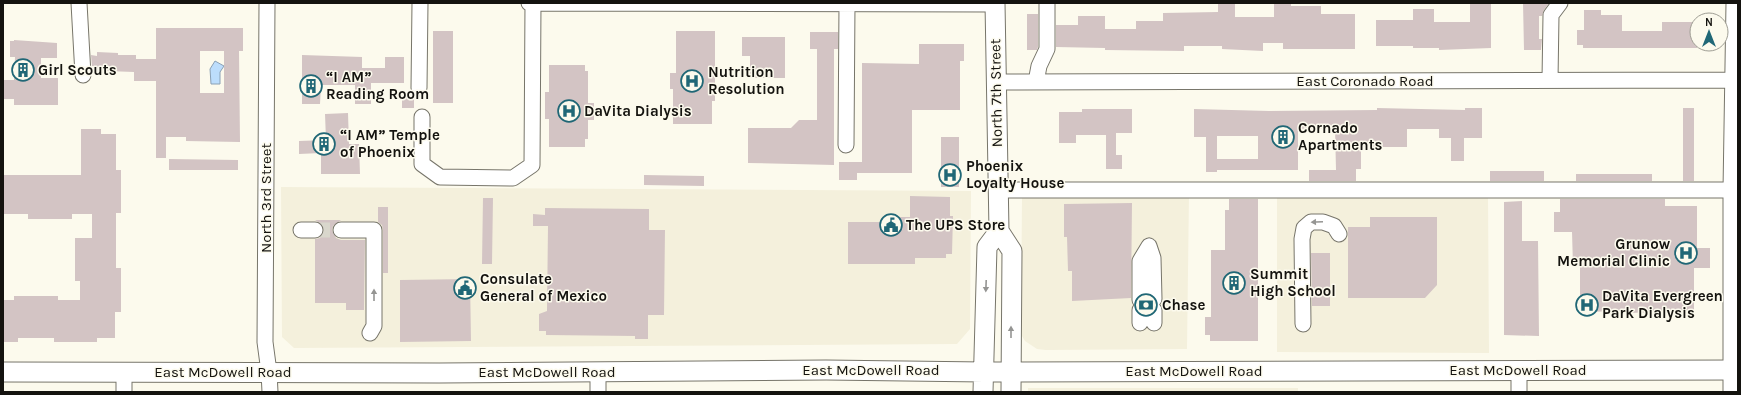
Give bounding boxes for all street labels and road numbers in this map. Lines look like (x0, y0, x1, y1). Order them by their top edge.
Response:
street label: North 7th Street (986, 38, 1006, 147)
street label: East Coronado Road (1296, 72, 1434, 90)
street label: North 3rd Street (257, 143, 275, 253)
street label: East McDowell Road (802, 361, 940, 379)
street label: East McDowell Road (1449, 361, 1587, 379)
street label: East McDowell Road (1125, 362, 1263, 380)
street label: East McDowell Road (154, 363, 292, 381)
street label: East McDowell Road (478, 363, 616, 381)

